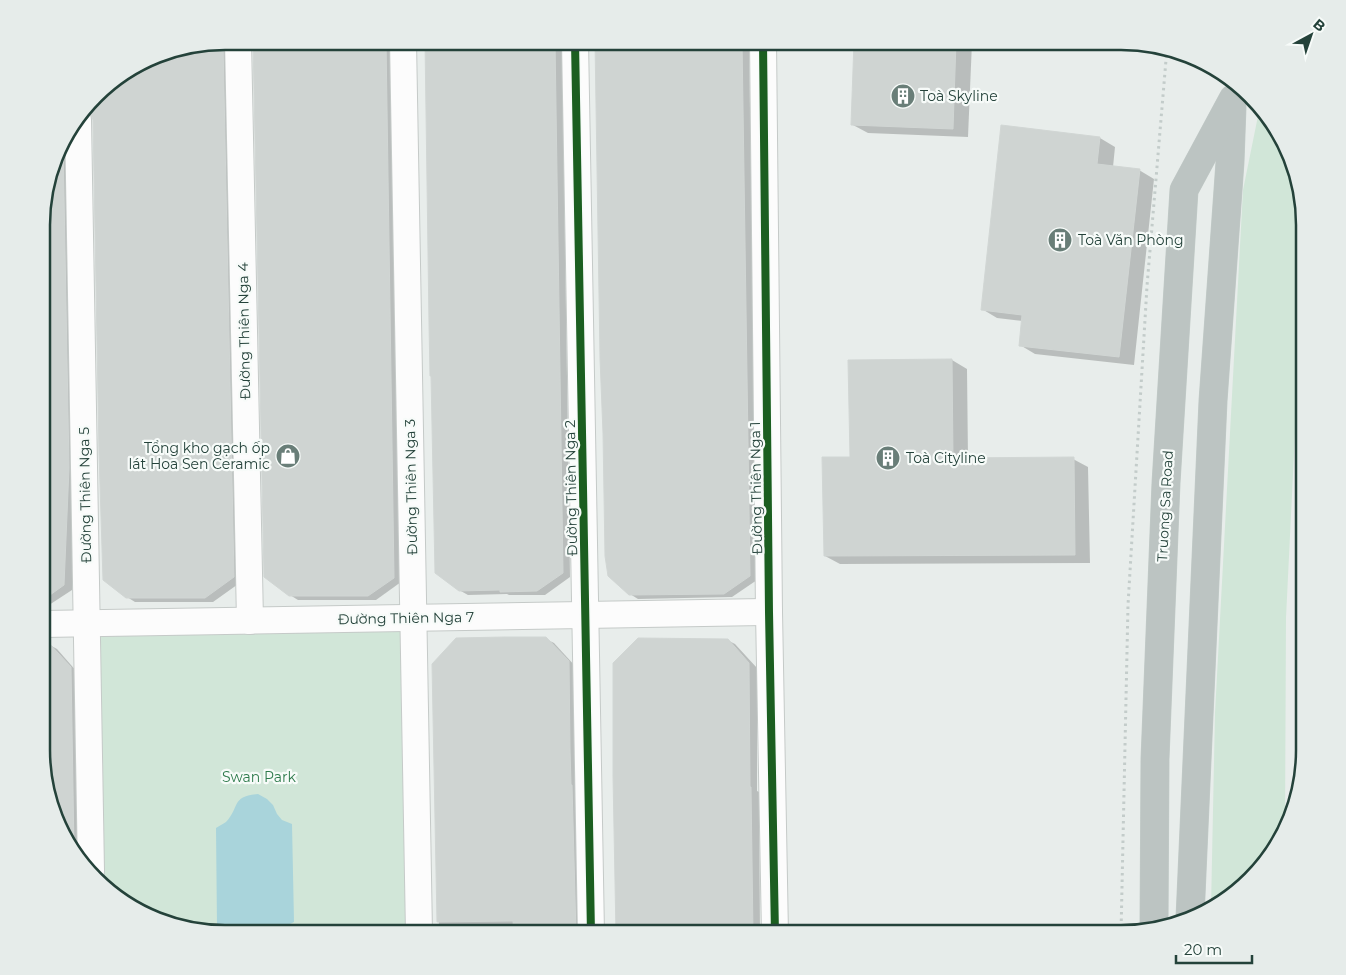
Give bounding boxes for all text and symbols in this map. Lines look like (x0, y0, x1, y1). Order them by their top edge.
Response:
north arrow (1286, 10, 1336, 60)
text: B (1309, 15, 1329, 36)
building icon: Toà Skyline (890, 83, 916, 109)
place label: Toà Skyline (920, 87, 998, 105)
building icon: Toà Văn Phòng (1047, 227, 1073, 253)
place label: Toà Văn Phòng (1078, 231, 1184, 249)
street label: Đường Thiên Nga 4 (234, 261, 254, 400)
street label: Đường Thiên Nga 3 (401, 419, 421, 555)
street label: Đường Thiên Nga 2 (561, 420, 581, 556)
street label: Đường Thiên Nga 1 (746, 421, 766, 555)
street label: Đường Thiên Nga 5 (75, 427, 95, 563)
place label: Tổng kho gạch ốp lát Hoa Sen Ceramic (129, 439, 270, 473)
shop icon: Tổng kho gạch ốp lát Hoa Sen Ceramic (275, 443, 301, 469)
building icon: Toà Cityline (875, 445, 901, 471)
place label: Toà Cityline (906, 449, 986, 467)
street label: Truong Sa Road (1153, 450, 1177, 562)
street label: Đường Thiên Nga 7 (338, 608, 474, 628)
park label: Swan Park (222, 768, 297, 786)
scale bar (1176, 932, 1252, 964)
text: 20 m (1184, 940, 1222, 959)

